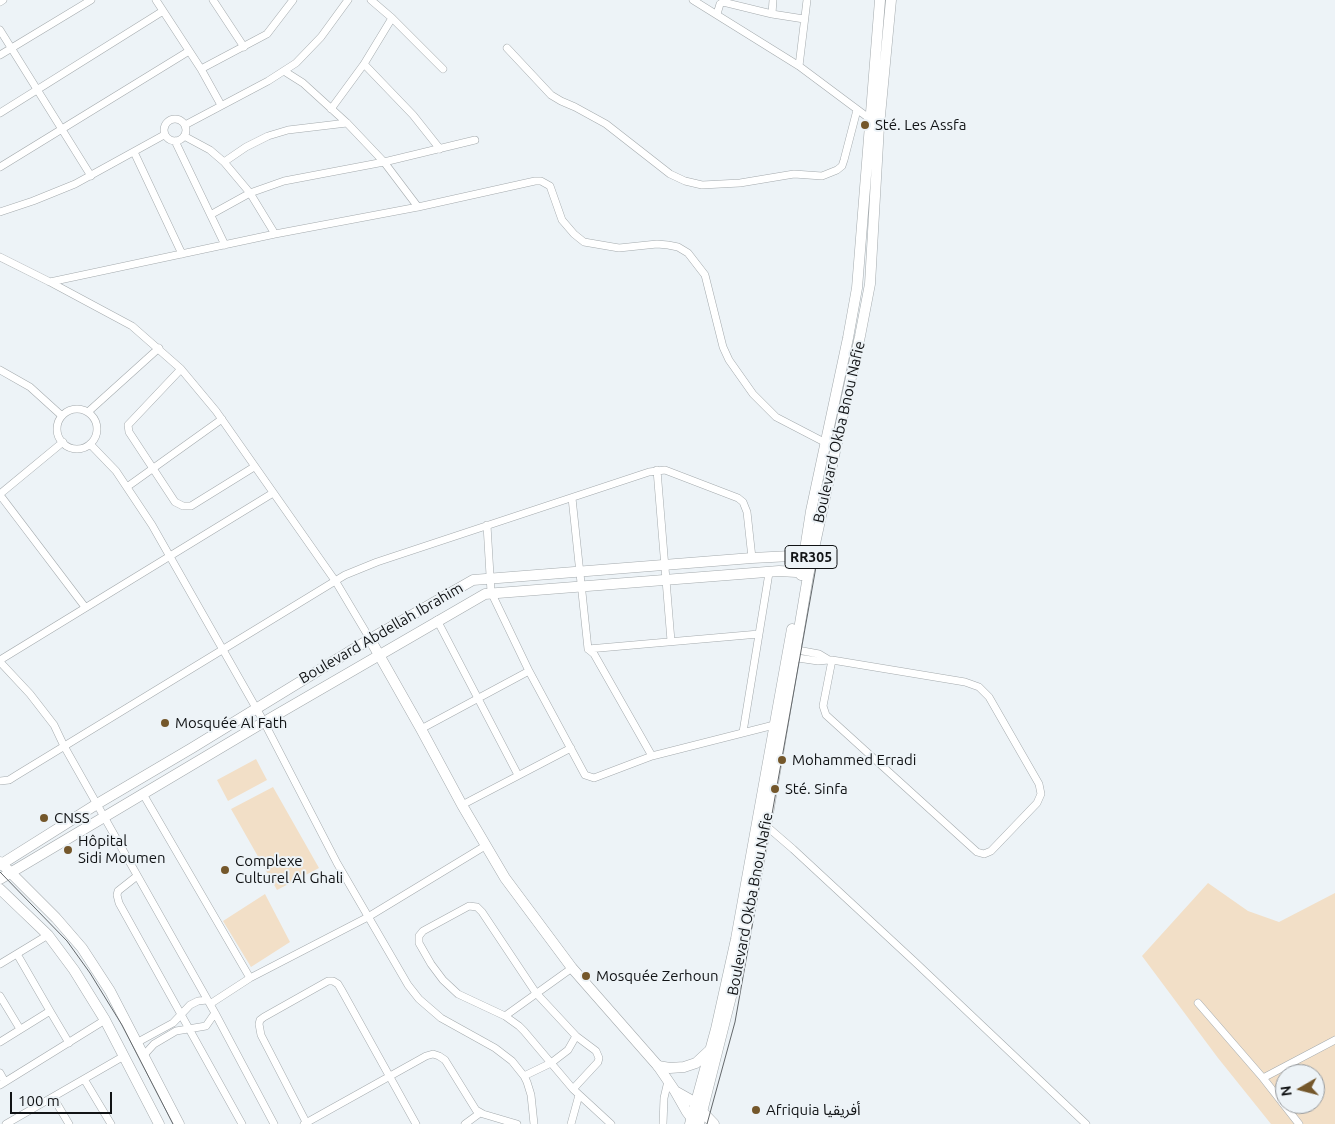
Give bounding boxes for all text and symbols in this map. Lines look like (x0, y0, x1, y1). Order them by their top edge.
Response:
place label: Sté. Les Assfa (875, 116, 966, 134)
marker: Sté. Les Assfa (859, 119, 871, 131)
street label: Boulevard Okba Bnou Nafie (809, 339, 869, 525)
road number: RR305 (785, 546, 837, 568)
street label: Boulevard Abdellah Ibrahim (296, 579, 466, 687)
place label: Mosquée Al Fath (175, 714, 287, 732)
marker: Mosquée Al Fath (159, 717, 171, 729)
place label: Mohammed Erradi (792, 751, 916, 769)
marker: Mohammed Erradi (776, 754, 788, 766)
place label: Sté. Sinfa (785, 780, 848, 798)
marker: Sté. Sinfa (769, 783, 781, 795)
place label: CNSS (54, 809, 90, 827)
street label: Boulevard Okba Bnou Nafie (723, 811, 777, 997)
marker: CNSS (38, 812, 50, 824)
place label: Hôpital Sidi Moumen (78, 832, 166, 867)
marker: Hôpital Sidi Moumen (62, 844, 74, 856)
place label: Complexe Culturel Al Ghali (235, 852, 343, 887)
marker: Complexe Culturel Al Ghali (219, 864, 231, 876)
place label: Mosquée Zerhoun (596, 967, 719, 985)
marker: Mosquée Zerhoun (580, 970, 592, 982)
north arrow (1275, 1064, 1325, 1114)
scale bar (12, 1082, 115, 1114)
text: N (1277, 1085, 1295, 1097)
text: 100 m (18, 1092, 60, 1109)
place label: Afriquia أفريقيا (766, 1101, 861, 1119)
marker: Afriquia أفريقيا (750, 1104, 762, 1116)

